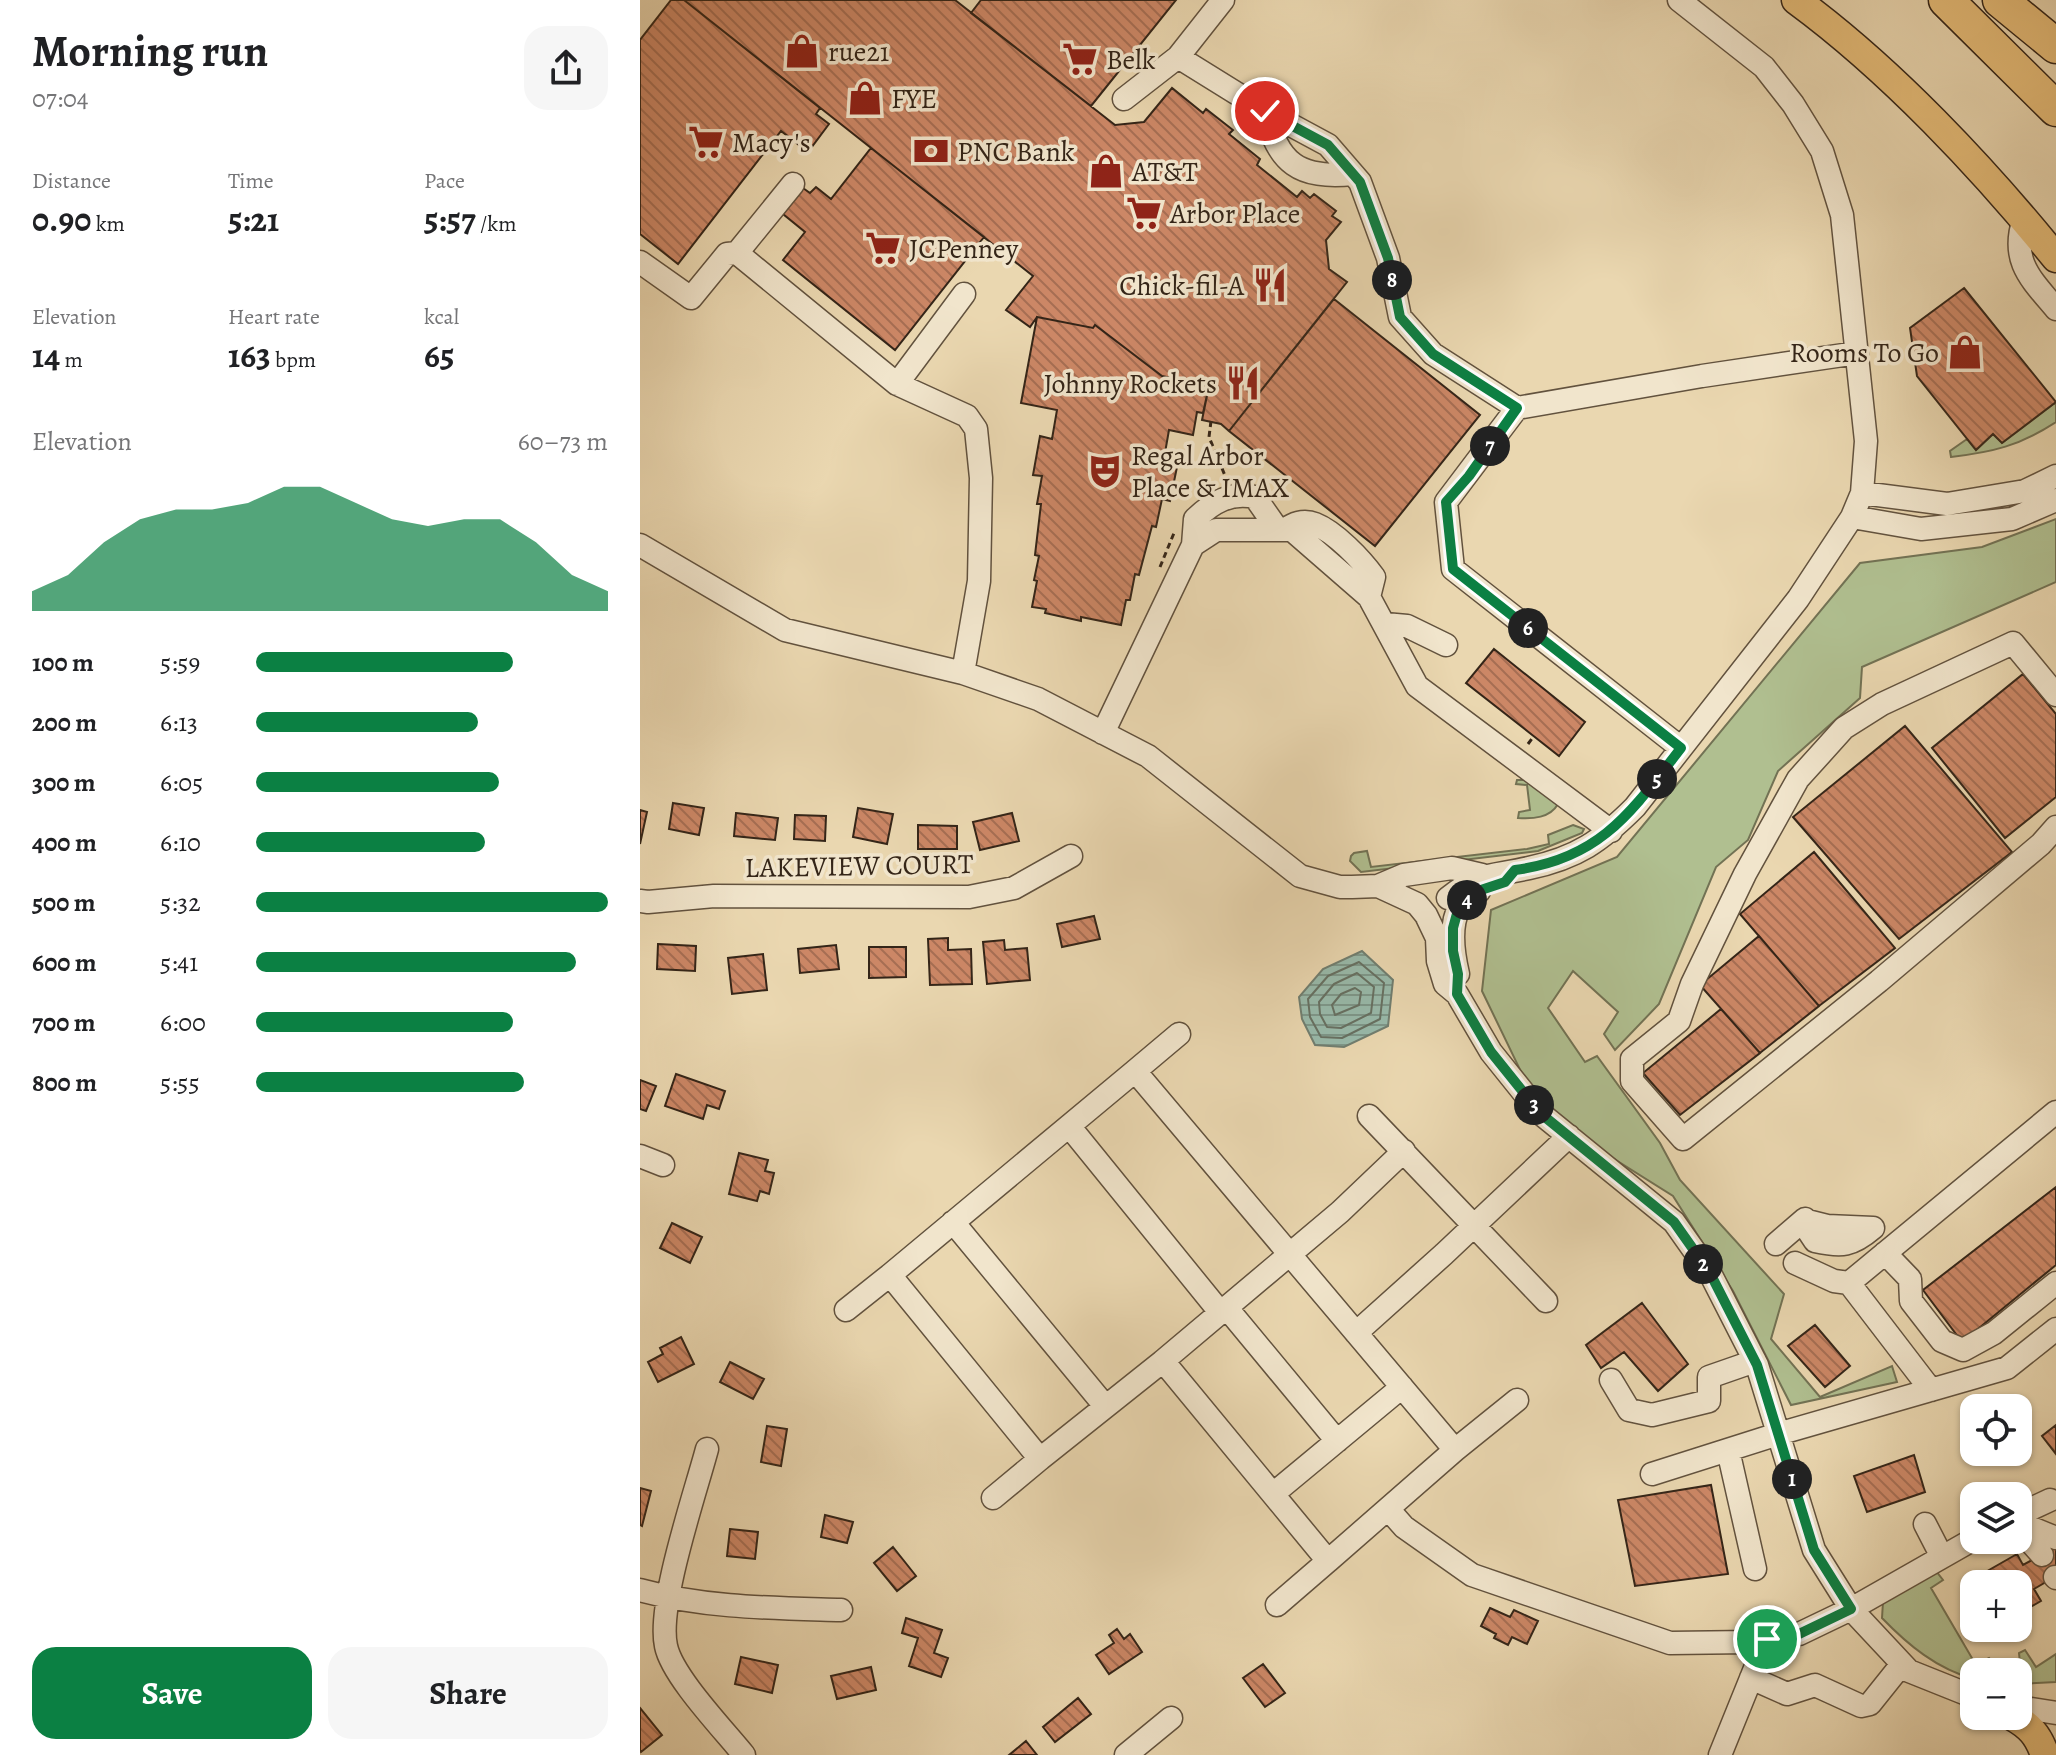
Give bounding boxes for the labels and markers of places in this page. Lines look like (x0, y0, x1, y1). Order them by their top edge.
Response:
shop icon: rue21 (783, 32, 821, 70)
place label: rue21 (828, 33, 889, 71)
supermarket icon: Belk (1061, 40, 1099, 78)
place label: Belk (1106, 41, 1156, 79)
pin (1231, 77, 1299, 145)
shop icon: FYE (846, 79, 884, 117)
place label: FYE (891, 80, 937, 118)
supermarket icon: Macy's (687, 123, 725, 161)
place label: Macy's (732, 124, 811, 162)
bank icon: PNC Bank (912, 132, 950, 170)
place label: PNC Bank (957, 133, 1075, 171)
shop icon: AT&T (1087, 152, 1125, 190)
place label: AT&T (1131, 153, 1198, 191)
supermarket icon: Arbor Place (1125, 194, 1163, 232)
place label: Arbor Place (1169, 195, 1300, 233)
supermarket icon: JCPenney (864, 229, 902, 267)
place label: JCPenney (909, 230, 1019, 268)
pin: 8 (1372, 260, 1412, 300)
restaurant icon: Chick-fil-A (1251, 266, 1289, 304)
place label: Chick-fil-A (1119, 267, 1245, 305)
shop icon: Rooms To Go (1946, 333, 1984, 371)
place label: Rooms To Go (1790, 334, 1939, 372)
restaurant icon: Johnny Rockets (1224, 364, 1262, 402)
place label: Johnny Rockets (1043, 365, 1217, 403)
pin: 7 (1470, 426, 1510, 466)
place label: Regal Arbor Place & IMAX (1131, 437, 1290, 507)
theatre icon: Regal Arbor Place & IMAX (1086, 452, 1124, 490)
pin: 6 (1508, 608, 1548, 648)
pin: 5 (1637, 759, 1677, 799)
pin: 4 (1447, 880, 1487, 920)
pin: 3 (1514, 1085, 1554, 1125)
pin: 2 (1683, 1244, 1723, 1284)
pin: 1 (1772, 1459, 1812, 1499)
pin (1733, 1605, 1801, 1673)

